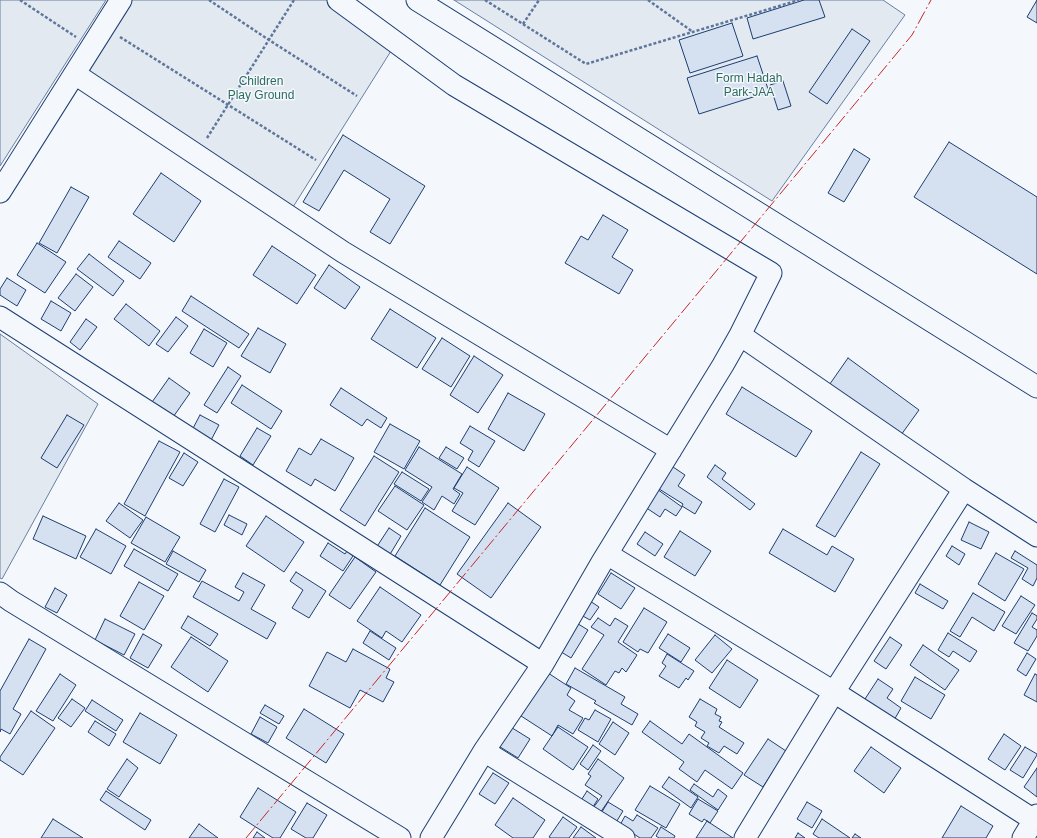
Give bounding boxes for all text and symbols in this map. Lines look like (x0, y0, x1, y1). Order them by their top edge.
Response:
park label: Form Hadah Park-JAA (716, 72, 782, 100)
park label: Children Play Ground (228, 75, 294, 103)

